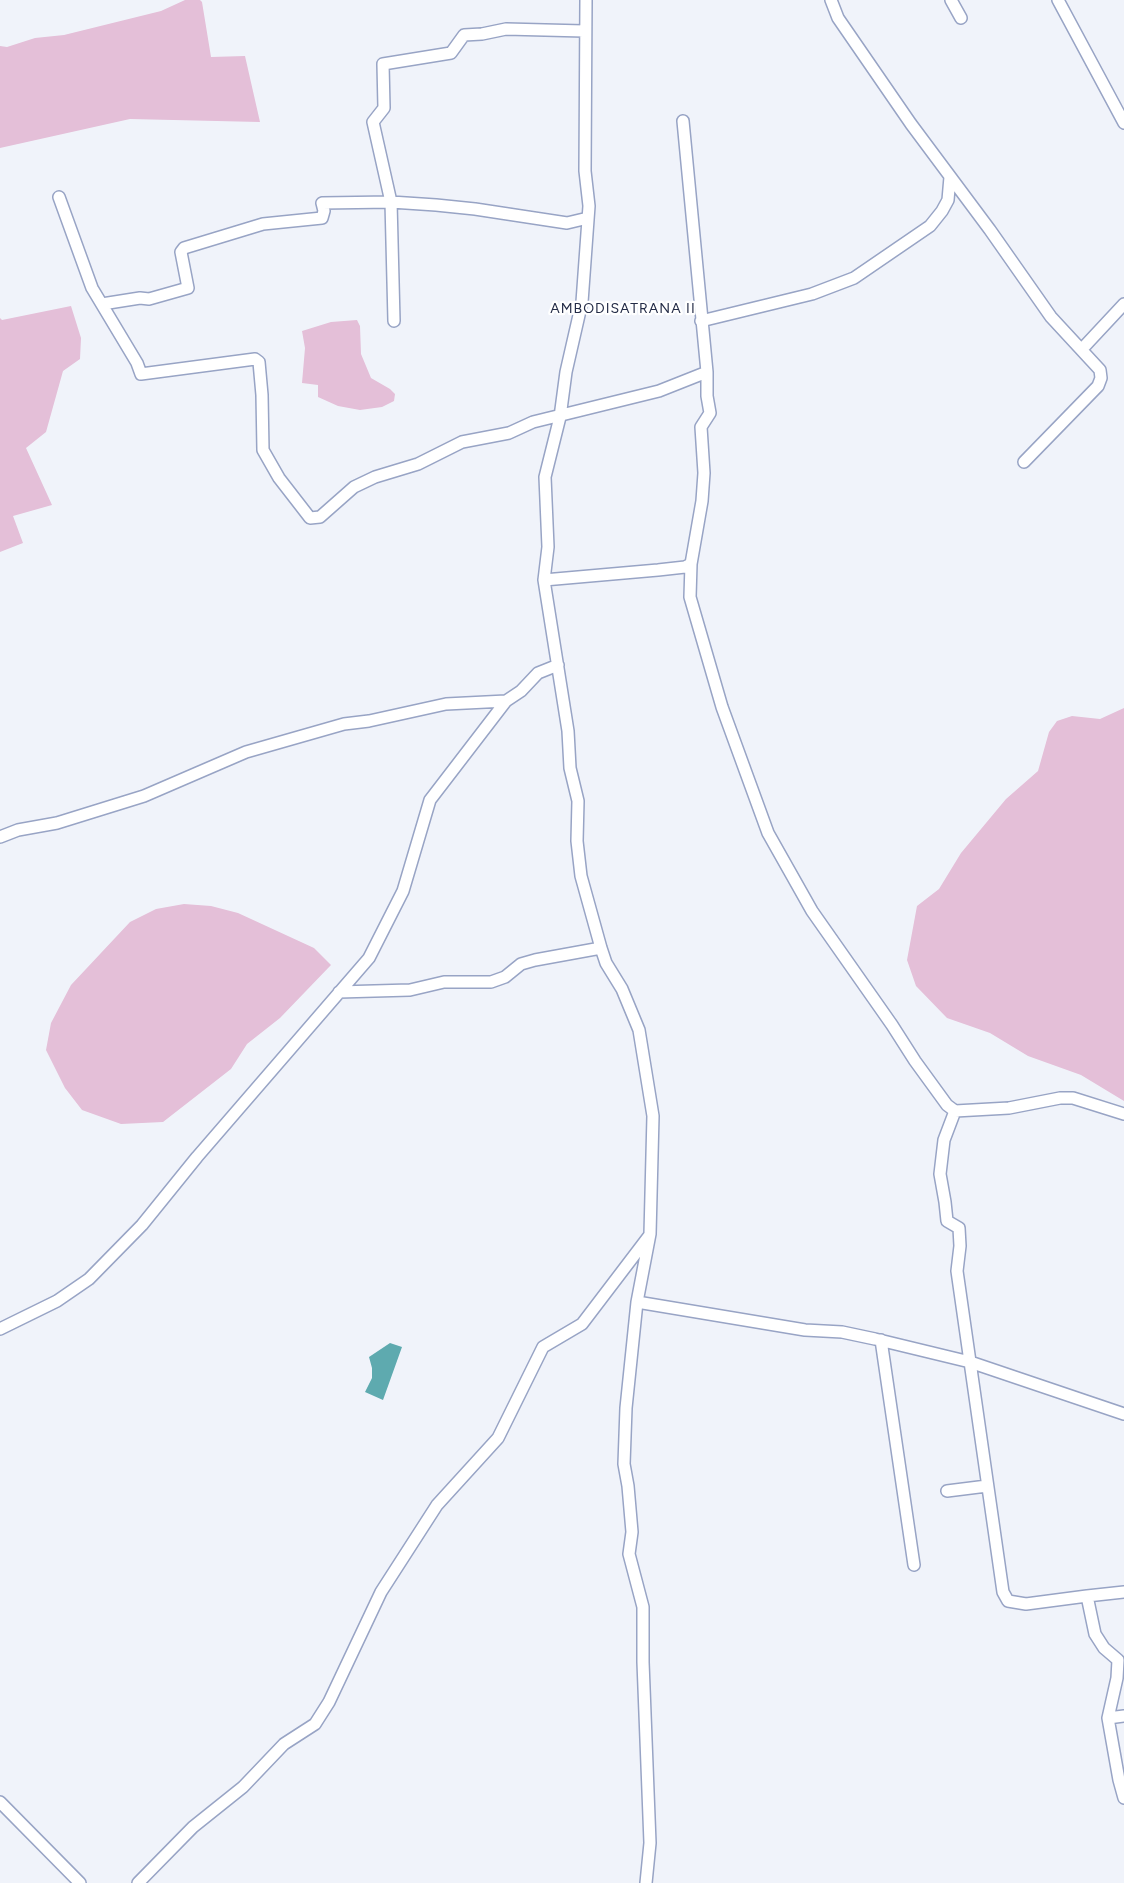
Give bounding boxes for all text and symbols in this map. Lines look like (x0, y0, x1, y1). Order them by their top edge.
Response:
district label: AMBODISATRANA II (548, 301, 698, 317)

